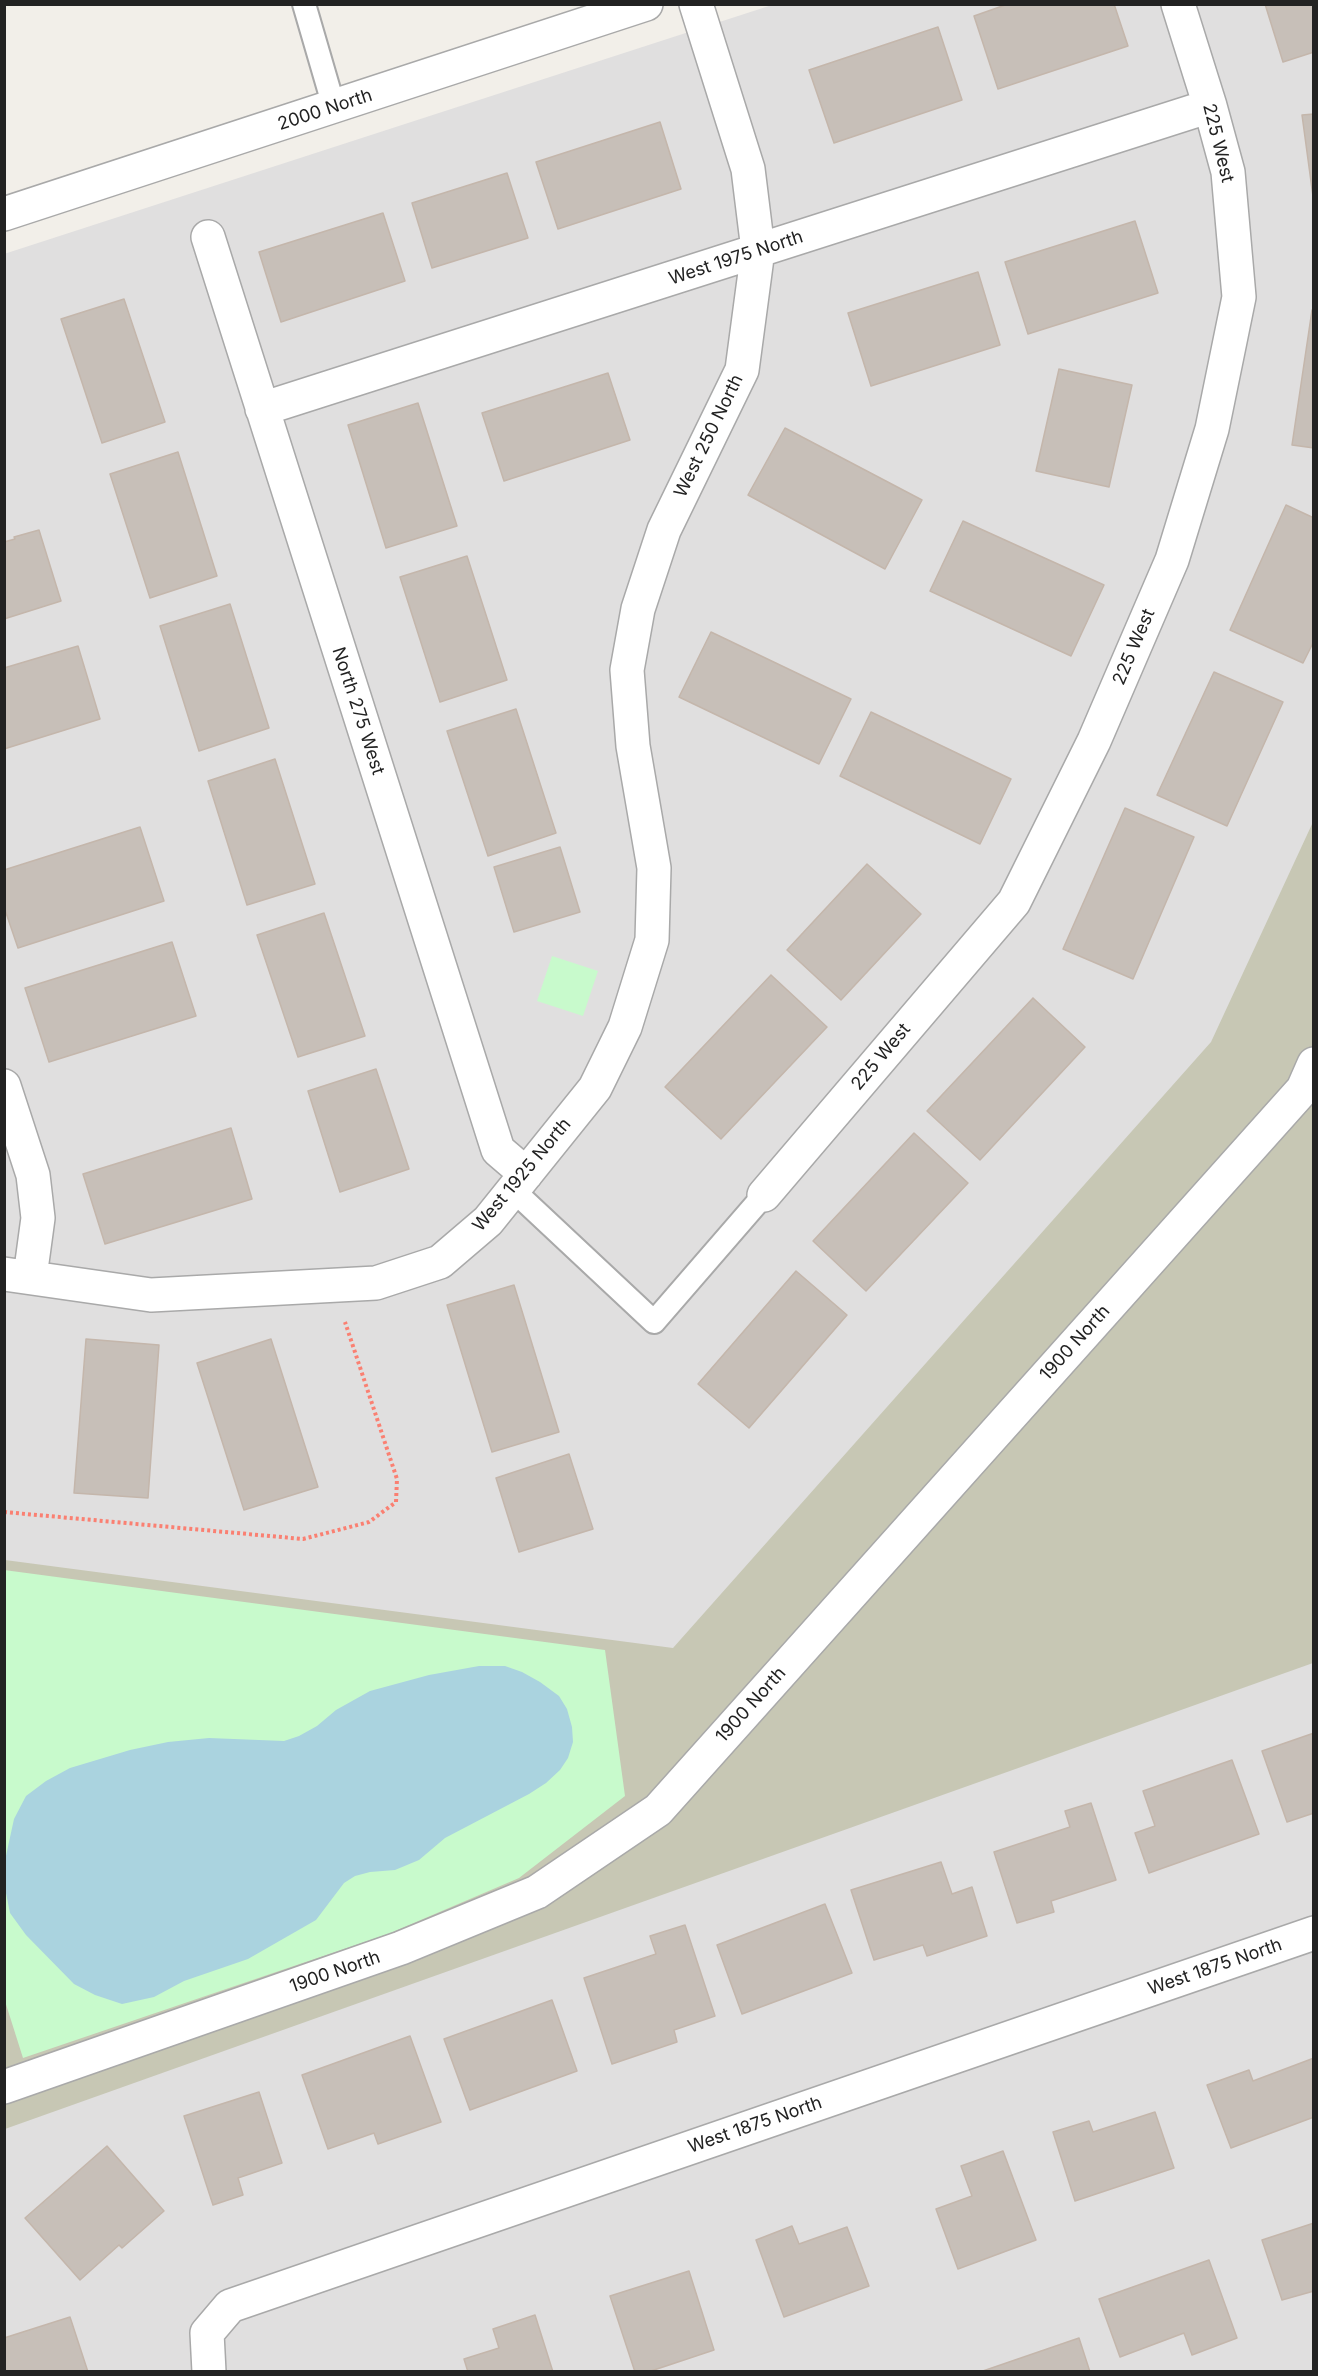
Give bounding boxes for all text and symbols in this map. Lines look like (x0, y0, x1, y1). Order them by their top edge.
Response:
street label: 2000 North (275, 85, 375, 135)
street label: 225 West (1198, 101, 1238, 185)
street label: West 1975 North (666, 226, 806, 290)
street label: West 250 North (670, 371, 748, 501)
street label: 225 West (1108, 606, 1160, 688)
street label: North 275 West (327, 645, 389, 777)
street label: 225 West (847, 1019, 915, 1095)
street label: West 1925 North (468, 1114, 576, 1236)
street label: 1900 North (1035, 1301, 1115, 1385)
street label: 1900 North (711, 1663, 791, 1747)
street label: West 1875 North (1145, 1934, 1285, 2000)
street label: 1900 North (287, 1946, 383, 1998)
street label: West 1875 North (685, 2092, 825, 2158)

